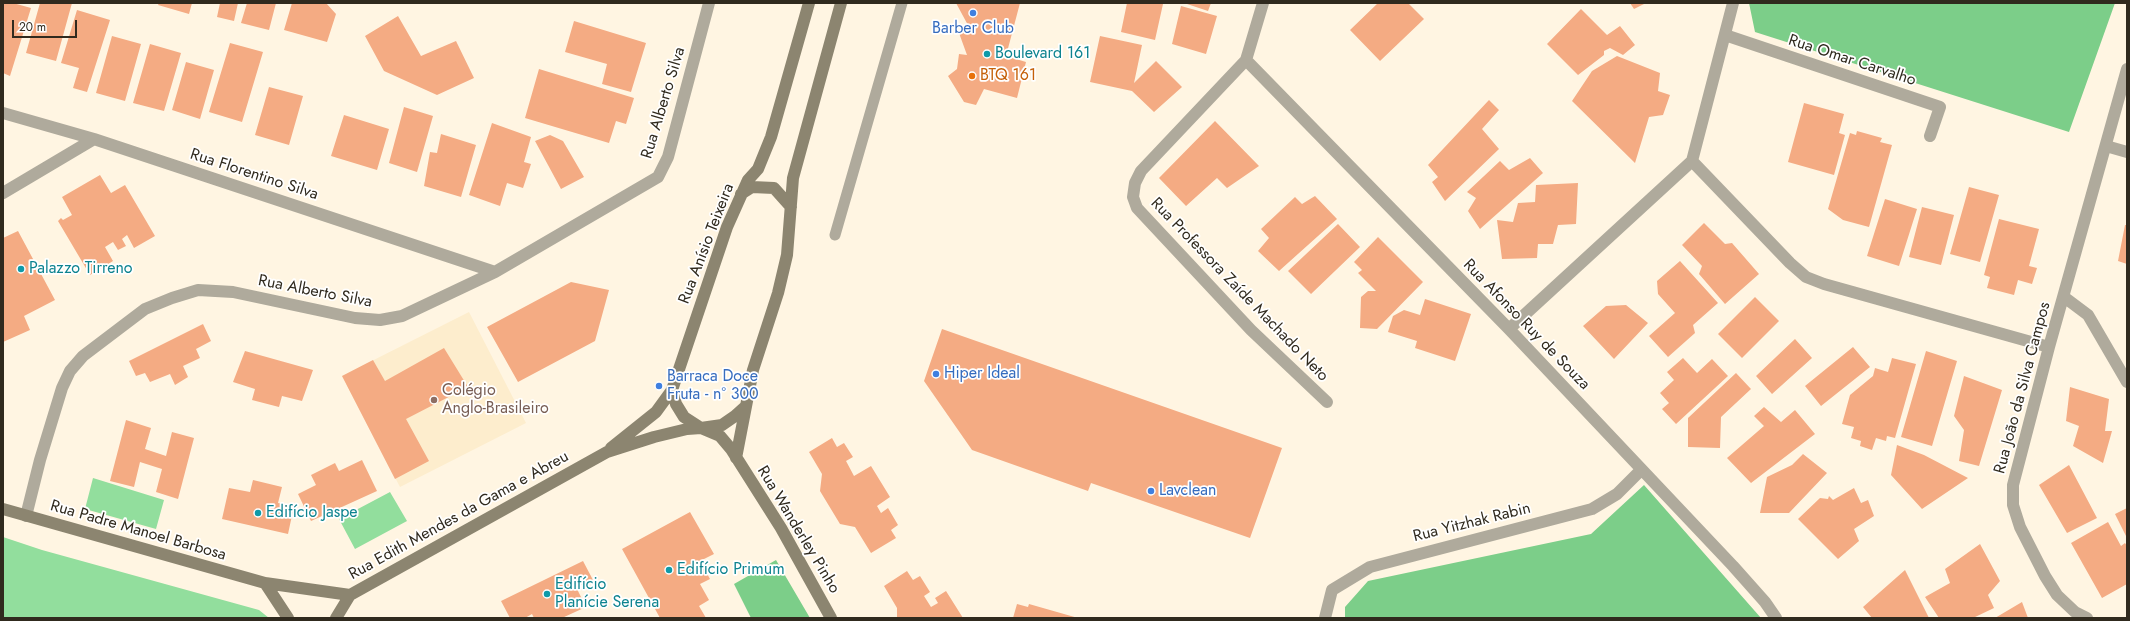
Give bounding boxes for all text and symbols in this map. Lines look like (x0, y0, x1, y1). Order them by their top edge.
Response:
marker: Barber Club (968, 8, 978, 18)
scale bar (14, 12, 79, 38)
text: 20 m (19, 18, 46, 36)
place label: Barber Club (932, 19, 1014, 39)
street label: Rua Omar Carvalho (1786, 31, 1918, 91)
place label: Boulevard 161 (995, 44, 1091, 64)
street label: Rua Alberto Silva (638, 45, 690, 161)
marker: Boulevard 161 (982, 49, 992, 59)
place label: BTQ 161 (980, 66, 1036, 86)
marker: BTQ 161 (967, 71, 977, 81)
street label: Rua Florentino Silva (188, 145, 320, 205)
street label: Rua Anísio Teixeira (675, 181, 739, 307)
street label: Rua Professora Zaíde Machado Neto (1146, 194, 1332, 386)
street label: Rua Afonso Ruy de Souza (1459, 256, 1593, 394)
place label: Palazzo Tirreno (29, 259, 133, 279)
marker: Palazzo Tirreno (16, 264, 26, 274)
street label: Rua Alberto Silva (256, 272, 374, 312)
street label: Rua João da Silva Campos (1991, 300, 2055, 476)
place label: Hiper Ideal (944, 364, 1020, 384)
place label: Barraca Doce Fruta - n° 300 (667, 367, 759, 405)
marker: Hiper Ideal (931, 369, 941, 379)
place label: Colégio Anglo-Brasileiro (442, 381, 549, 419)
marker: Barraca Doce Fruta - n° 300 (654, 381, 664, 391)
marker: Colégio Anglo-Brasileiro (429, 395, 439, 405)
street label: Rua Edith Mendes da Gama e Abreu (346, 447, 572, 585)
street label: Rua Wanderley Pinho (752, 463, 844, 597)
place label: Lavclean (1159, 481, 1216, 501)
marker: Lavclean (1146, 486, 1156, 496)
street label: Rua Padre Manoel Barbosa (48, 497, 228, 565)
street label: Rua Yitzhak Rabin (1411, 499, 1533, 547)
place label: Edifício Jaspe (266, 503, 358, 523)
marker: Edifício Jaspe (253, 508, 263, 518)
place label: Edifício Primum (677, 560, 785, 580)
marker: Edifício Primum (664, 565, 674, 575)
place label: Edifício Planície Serena (555, 575, 659, 613)
marker: Edifício Planície Serena (542, 589, 552, 599)

